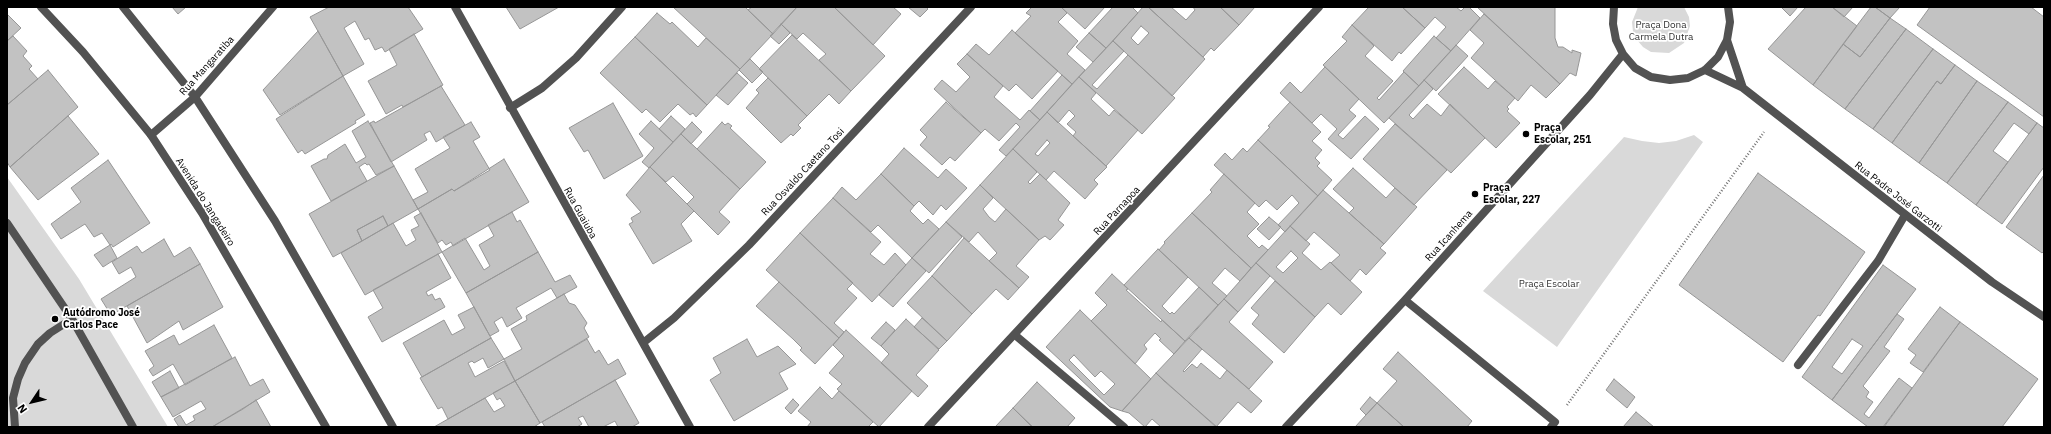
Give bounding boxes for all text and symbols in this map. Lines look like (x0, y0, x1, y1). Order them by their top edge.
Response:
park label: Praça Dona Carmela Dutra (1629, 19, 1693, 42)
street label: Rua Mangaratiba (177, 34, 237, 98)
place label: Praça Escolar, 251 (1534, 122, 1591, 146)
street label: Rua Osvaldo Caetano Tosi (759, 126, 847, 218)
marker: Praça Escolar, 251 (1521, 129, 1531, 139)
street label: Avenida do Jangadeiro (173, 156, 237, 248)
street label: Rua Padre José Garzotti (1852, 159, 1944, 235)
place label: Praça Escolar, 227 (1483, 182, 1540, 206)
street label: Rua Parnapoa (1091, 184, 1143, 238)
street label: Rua Guaiuba (561, 185, 599, 241)
marker: Praça Escolar, 227 (1470, 189, 1480, 199)
street label: Rua Icanhema (1423, 208, 1475, 264)
park label: Praça Escolar (1519, 278, 1579, 290)
place label: Autódromo José Carlos Pace (63, 307, 140, 330)
marker: Autódromo José Carlos Pace (50, 314, 60, 324)
north arrow (12, 382, 52, 422)
text: N (14, 402, 30, 416)

